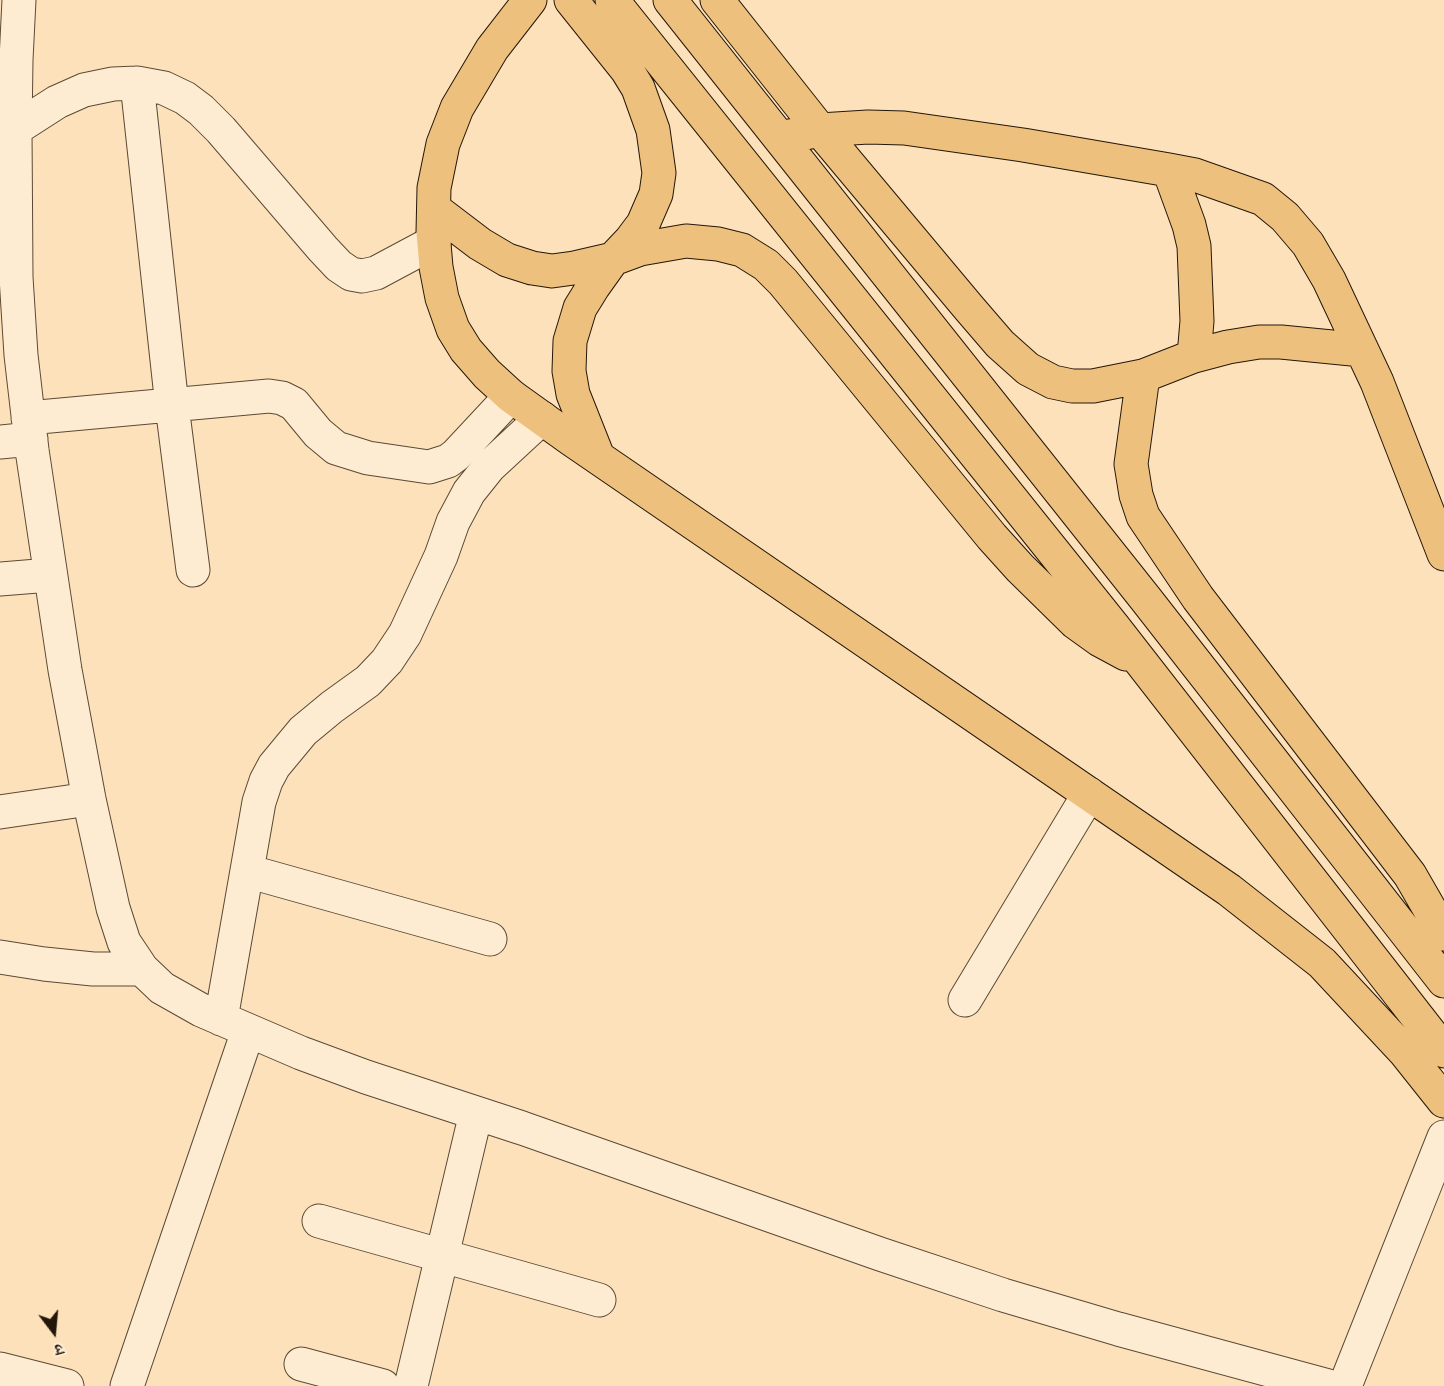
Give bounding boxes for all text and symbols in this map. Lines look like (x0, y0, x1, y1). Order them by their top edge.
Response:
north arrow (24, 1302, 84, 1362)
text: उ (53, 1340, 66, 1360)

